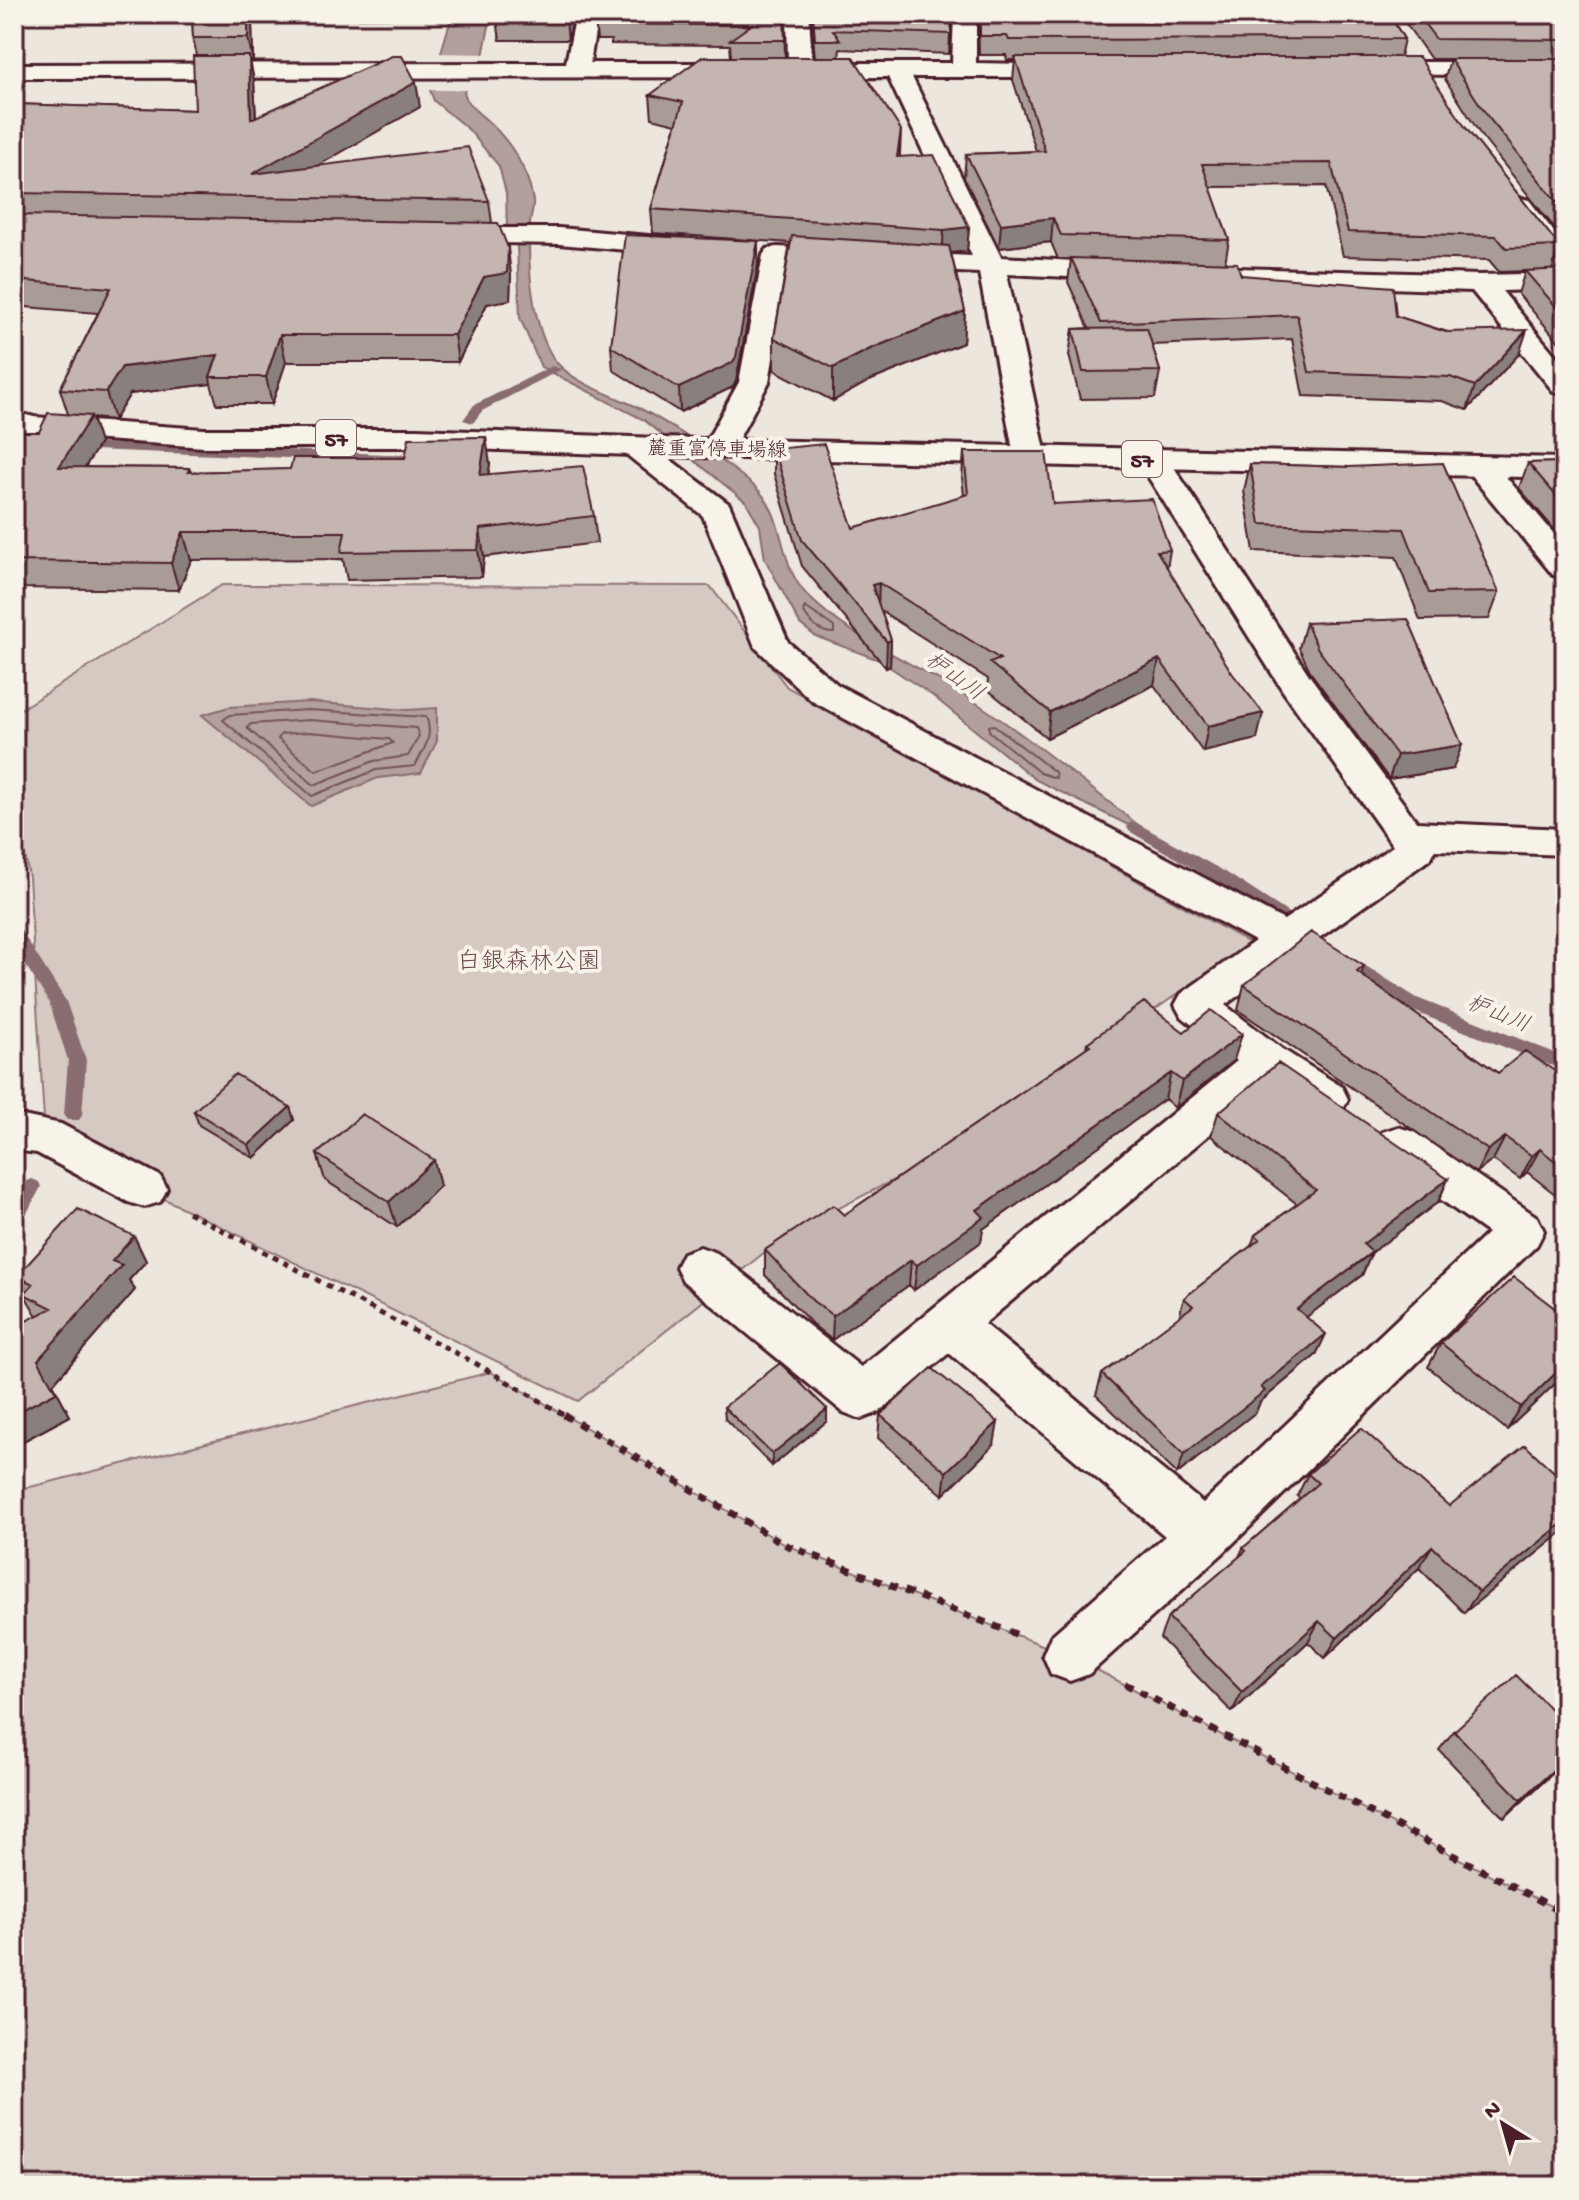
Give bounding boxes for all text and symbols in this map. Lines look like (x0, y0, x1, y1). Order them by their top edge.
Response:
road number: 57 (316, 420, 356, 456)
street label: 麓重富停車場線 (647, 437, 787, 464)
road number: 57 (1122, 441, 1162, 477)
water label: 枦山川 (919, 648, 989, 708)
park label: 白銀森林公園 (457, 948, 601, 978)
water label: 枦山川 (1462, 990, 1533, 1040)
north arrow (1463, 2084, 1543, 2164)
text: N (1480, 2097, 1507, 2126)

